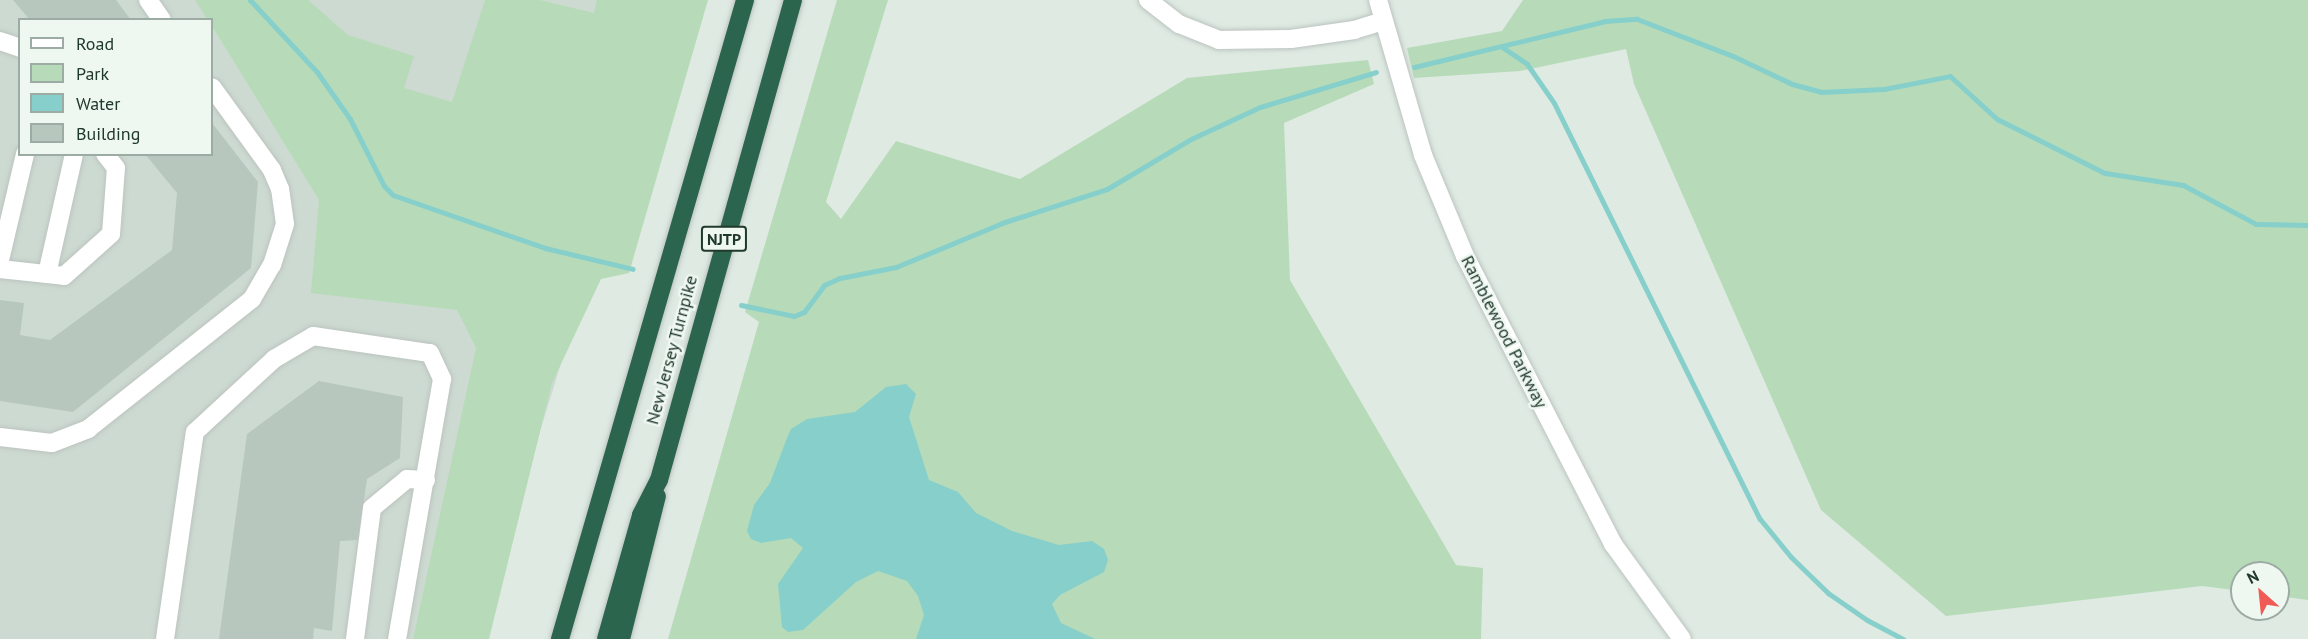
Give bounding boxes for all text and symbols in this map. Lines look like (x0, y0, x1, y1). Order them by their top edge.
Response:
legend (18, 18, 213, 156)
text: Road (76, 32, 114, 55)
text: Park (76, 62, 109, 85)
text: Water (76, 92, 120, 115)
text: Building (76, 122, 140, 145)
road number: NJTP (700, 226, 748, 252)
street label: Ramblewood Parkway (1456, 252, 1552, 412)
street label: New Jersey Turnpike (642, 272, 702, 428)
north arrow (2230, 561, 2290, 621)
text: N (2244, 565, 2262, 588)

